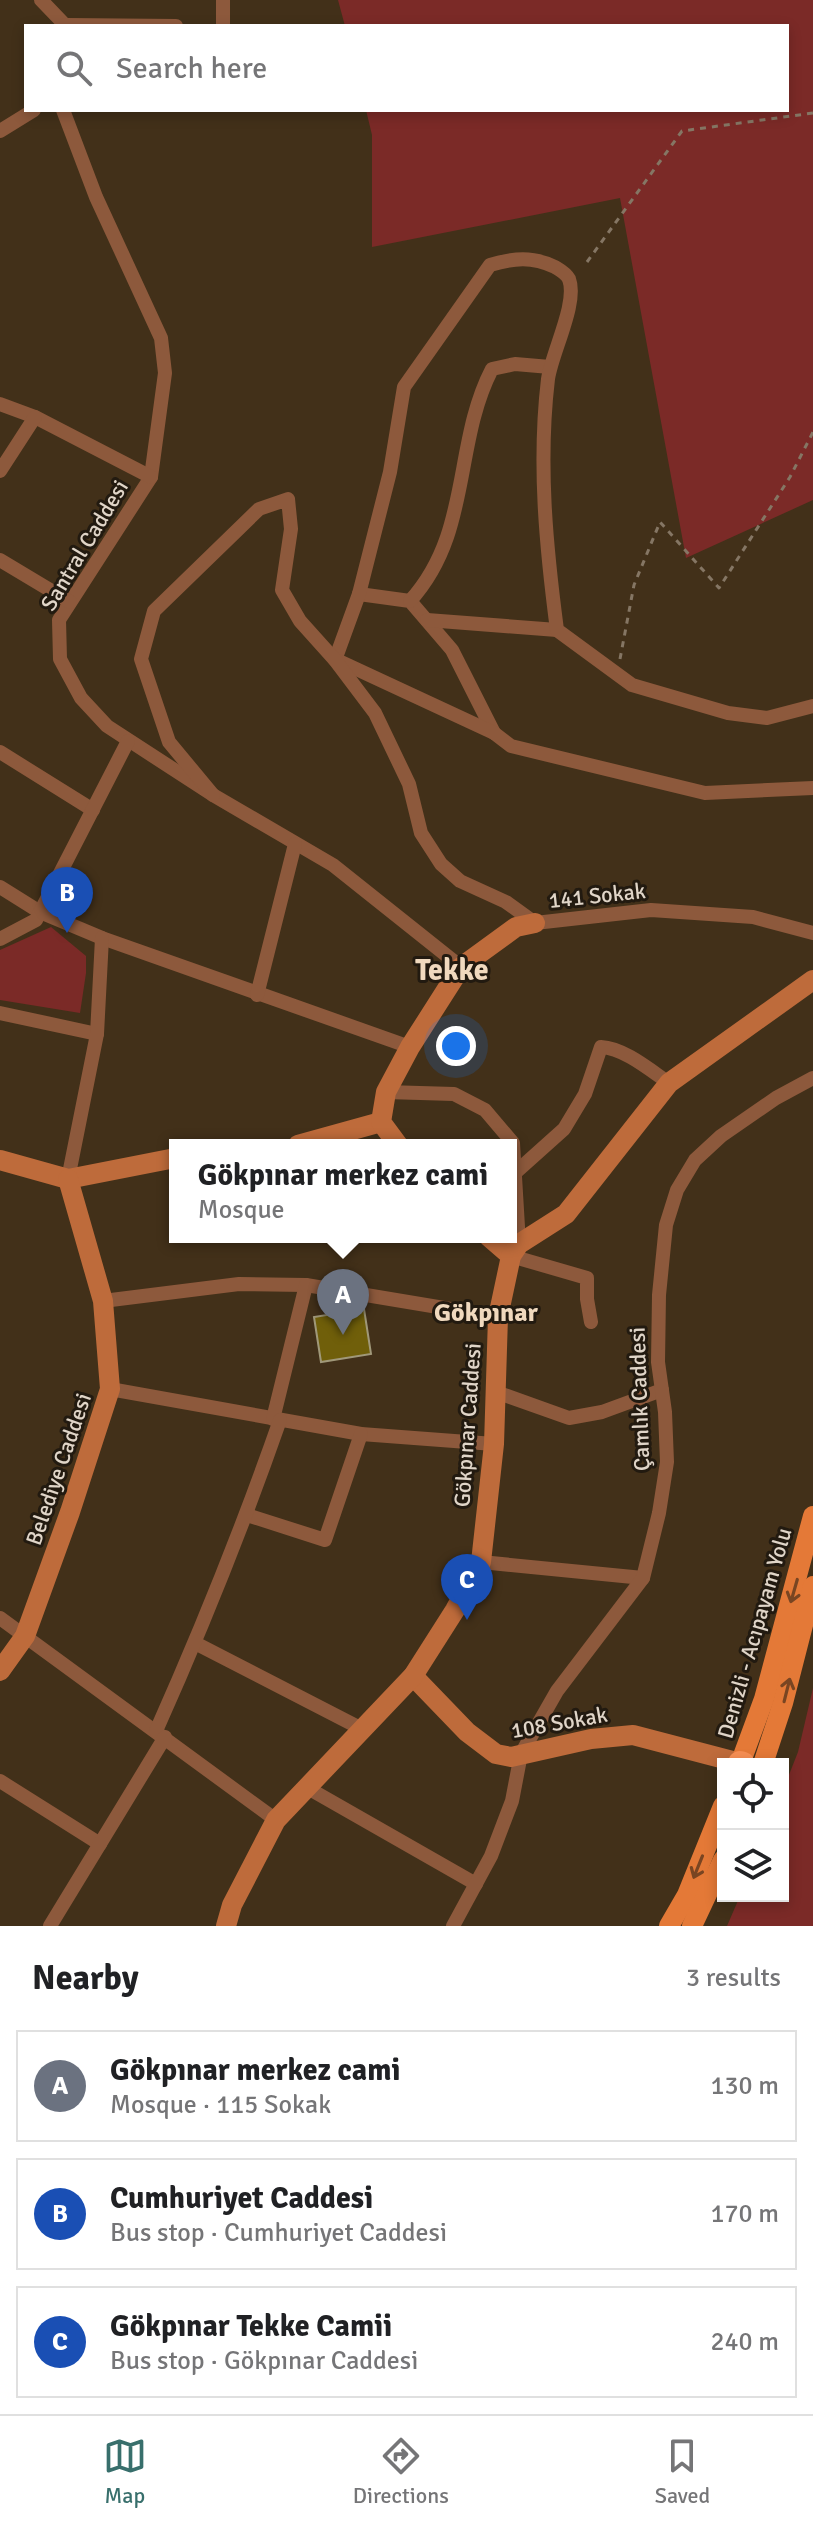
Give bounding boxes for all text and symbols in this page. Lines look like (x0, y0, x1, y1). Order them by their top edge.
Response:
search box (24, 24, 789, 112)
icon: search (52, 46, 96, 90)
text: Search here (116, 50, 267, 87)
street label: Santral Caddesi (35, 475, 134, 615)
pin: B (41, 867, 93, 933)
street label: 141 Sokak (547, 877, 647, 914)
district label: Tekke (415, 952, 489, 989)
your location (436, 1026, 476, 1066)
popup (169, 1139, 517, 1243)
text: Gökpınar merkez cami (198, 1157, 488, 1194)
text: Mosque (198, 1194, 285, 1226)
pin: A (317, 1269, 369, 1335)
district label: Gökpınar (434, 1297, 539, 1329)
street label: Çamlık Caddesi (623, 1326, 656, 1471)
street label: Gökpınar Caddesi (448, 1342, 487, 1508)
street label: Belediye Caddesi (20, 1390, 97, 1549)
street label: Denizli - Acıpayam Yolu (711, 1525, 798, 1742)
pin: C (441, 1554, 493, 1620)
one-way arrow (785, 1578, 800, 1604)
one-way arrow (780, 1677, 795, 1703)
street label: 108 Sokak (509, 1701, 609, 1744)
map controls (717, 1758, 789, 1902)
button: locate (717, 1758, 789, 1830)
button: layers (717, 1830, 789, 1902)
one-way arrow (690, 1854, 705, 1879)
text: Nearby (32, 1957, 139, 1999)
text: 3 results (686, 1962, 781, 1994)
text: Gökpınar merkez cami (110, 2052, 400, 2089)
text: A (52, 2070, 68, 2102)
text: 130 m (710, 2070, 779, 2102)
text: Mosque · 115 Sokak (110, 2089, 331, 2121)
text: Cumhuriyet Caddesi (110, 2180, 373, 2217)
text: B (52, 2198, 68, 2230)
text: 170 m (710, 2198, 779, 2230)
text: Bus stop · Cumhuriyet Caddesi (110, 2217, 447, 2249)
text: Gökpınar Tekke Camii (110, 2308, 392, 2345)
text: C (52, 2326, 68, 2358)
text: 240 m (710, 2326, 779, 2358)
text: Bus stop · Gökpınar Caddesi (110, 2345, 418, 2377)
tab: Map (103, 2434, 147, 2509)
tab: Directions (353, 2434, 449, 2509)
tab: Saved (655, 2434, 710, 2509)

